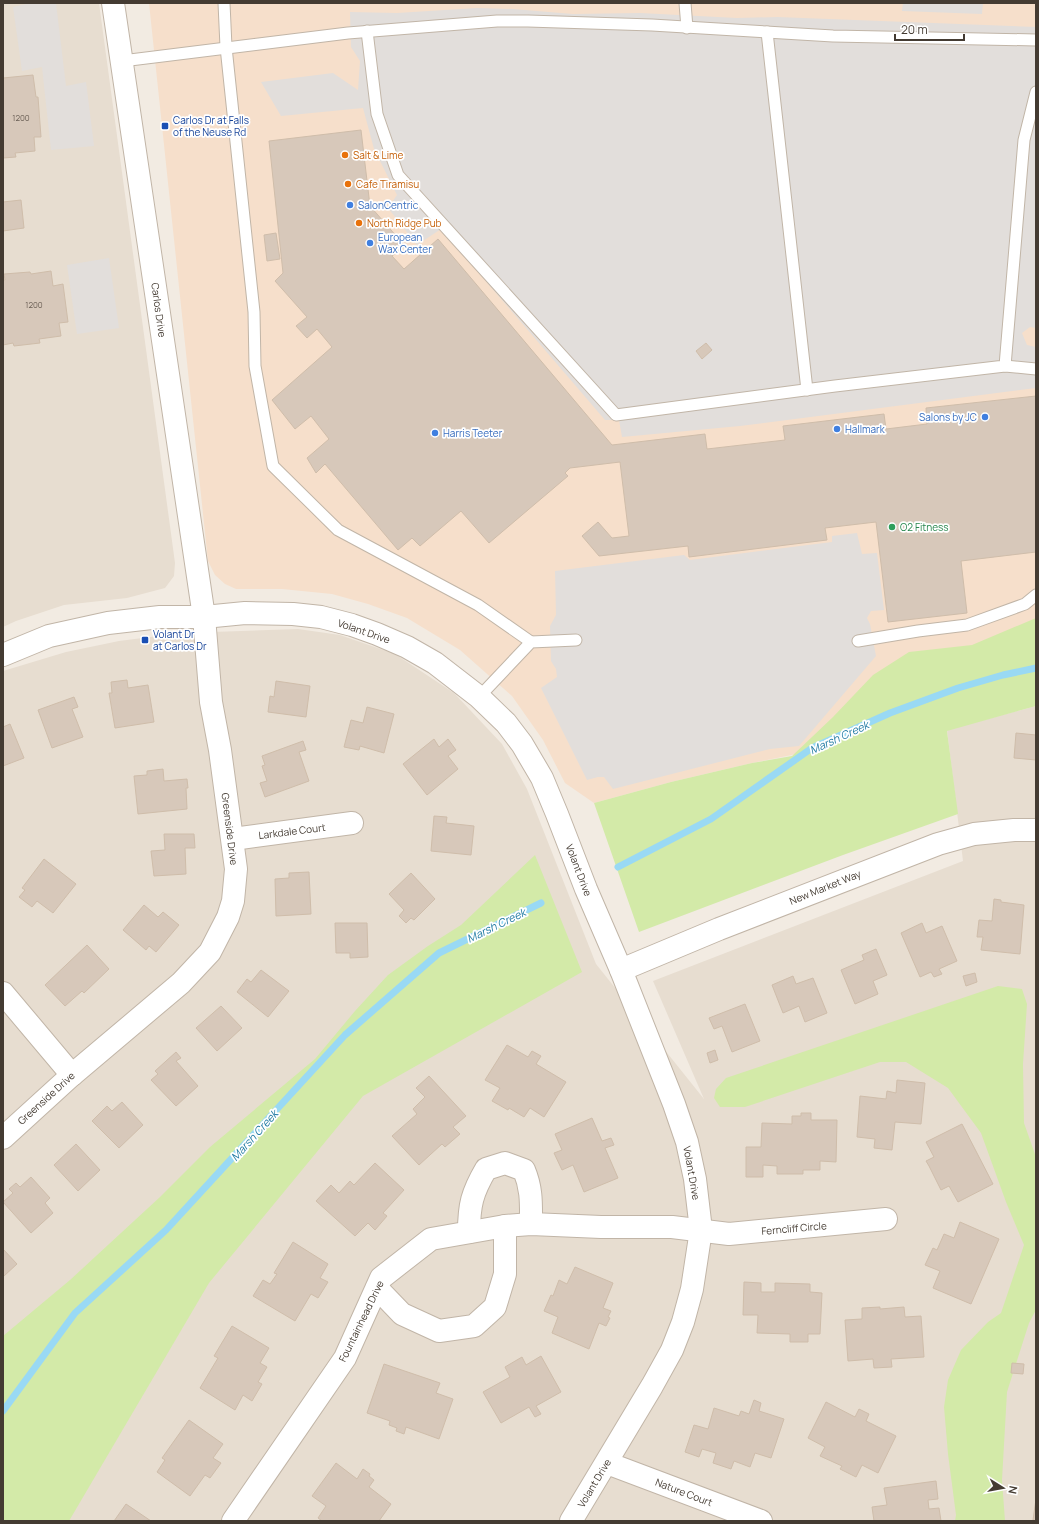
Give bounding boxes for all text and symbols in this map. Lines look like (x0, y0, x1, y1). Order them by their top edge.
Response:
scale bar (895, 16, 964, 42)
text: 20 m (901, 21, 928, 38)
house number: 1200 (12, 112, 30, 123)
place label: Carlos Dr at Falls of the Neuse Rd (173, 113, 249, 139)
marker: Carlos Dr at Falls of the Neuse Rd (160, 121, 170, 131)
place label: Salt & Lime (353, 148, 403, 162)
marker: Salt & Lime (340, 150, 350, 160)
place label: Cafe Tiramisu (356, 177, 419, 191)
marker: Cafe Tiramisu (343, 179, 353, 189)
place label: SalonCentric (358, 198, 419, 212)
marker: SalonCentric (345, 200, 355, 210)
place label: North Ridge Pub (367, 216, 442, 230)
marker: North Ridge Pub (354, 218, 364, 228)
place label: European Wax Center (378, 230, 432, 256)
marker: European Wax Center (365, 238, 375, 248)
street label: Carlos Drive (148, 282, 170, 338)
house number: 1200 (25, 299, 43, 310)
place label: Salons by JC (919, 410, 977, 424)
marker: Salons by JC (980, 412, 990, 422)
place label: Hallmark (845, 422, 886, 436)
marker: Hallmark (832, 424, 842, 434)
place label: Harris Teeter (443, 426, 503, 440)
marker: Harris Teeter (430, 428, 440, 438)
place label: O2 Fitness (900, 520, 949, 534)
marker: O2 Fitness (887, 522, 897, 532)
street label: Volant Drive (336, 615, 392, 647)
place label: Volant Dr at Carlos Dr (153, 627, 207, 653)
marker: Volant Dr at Carlos Dr (140, 635, 150, 645)
water label: Marsh Creek (807, 716, 872, 757)
street label: Greenside Drive (219, 792, 241, 866)
street label: Larkdale Court (258, 820, 326, 842)
street label: Volant Drive (563, 842, 595, 898)
street label: New Market Way (787, 866, 863, 908)
water label: Marsh Creek (464, 904, 529, 946)
street label: Greenside Drive (14, 1068, 78, 1128)
water label: Marsh Creek (227, 1105, 282, 1164)
street label: Volant Drive (680, 1145, 704, 1201)
street label: Ferncliff Circle (761, 1218, 827, 1238)
street label: Fountainhead Drive (335, 1278, 387, 1364)
street label: Volant Drive (574, 1456, 614, 1510)
north arrow (983, 1468, 1023, 1508)
street label: Nature Court (653, 1475, 715, 1509)
text: N (1005, 1485, 1021, 1495)

